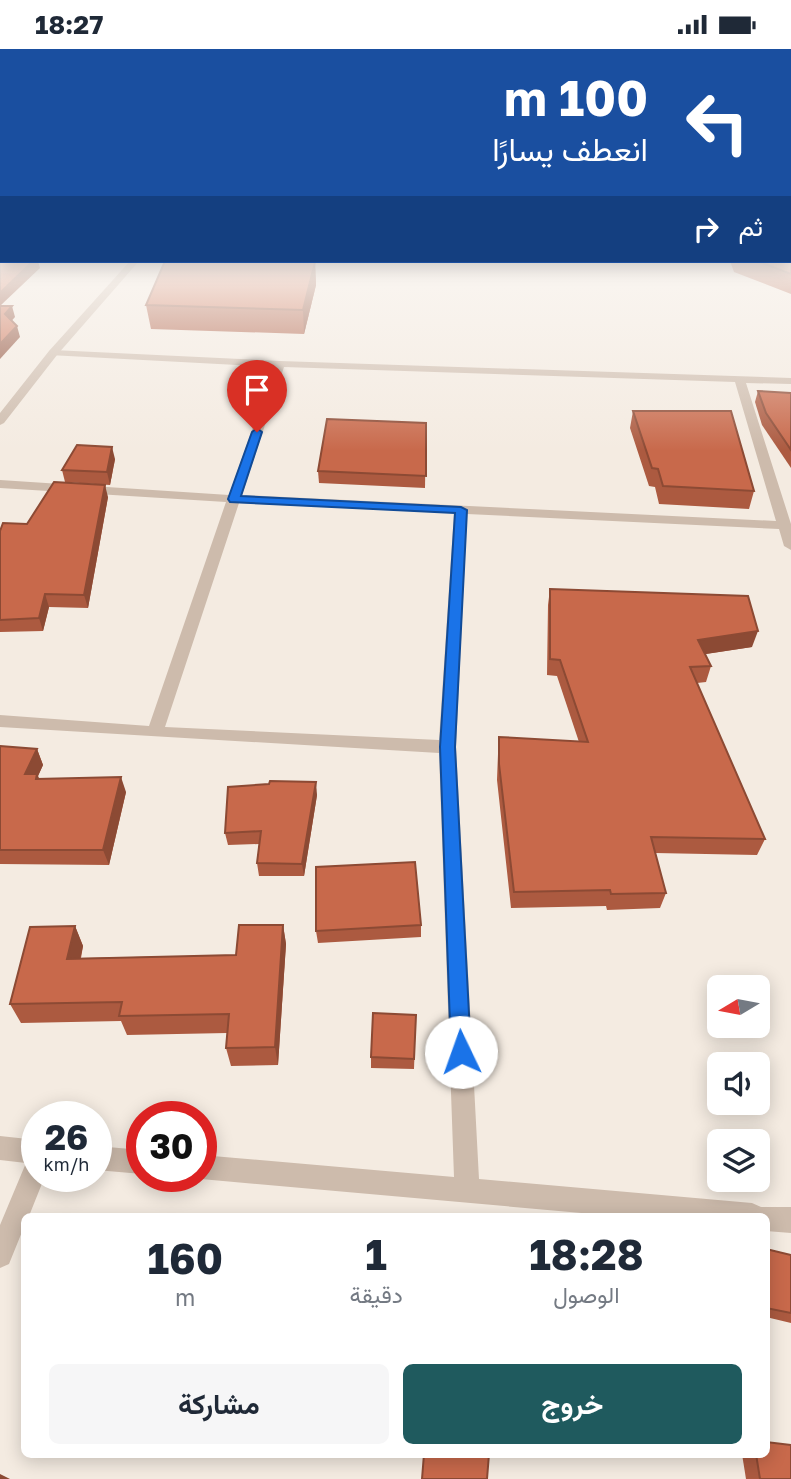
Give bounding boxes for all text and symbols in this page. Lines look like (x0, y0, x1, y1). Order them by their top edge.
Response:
text: 18:27 (35, 9, 103, 40)
text: 100 m (504, 68, 648, 127)
icon: left (672, 77, 763, 168)
text: انعطف يسارًا (492, 130, 648, 168)
icon: right (687, 210, 725, 248)
text: ثم (739, 211, 763, 242)
pin (227, 360, 287, 432)
icon: arrive (238, 371, 276, 409)
north arrow (707, 975, 770, 1038)
map controls (707, 975, 770, 1192)
position arrow (424, 1015, 498, 1089)
button: sound (707, 1052, 770, 1115)
speed limit sign: 30 (126, 1101, 217, 1192)
text: 26 (45, 1116, 88, 1158)
button: layers (707, 1129, 770, 1192)
text: km/h (44, 1153, 89, 1175)
text: 1 (365, 1229, 387, 1279)
text: 18:28 (529, 1229, 644, 1279)
text: 160 (147, 1233, 223, 1283)
text: دقيقة (349, 1280, 403, 1308)
text: الوصول (553, 1280, 620, 1308)
text: m (175, 1283, 195, 1311)
button: مشاركة (49, 1364, 389, 1444)
button: خروج (403, 1364, 742, 1444)

